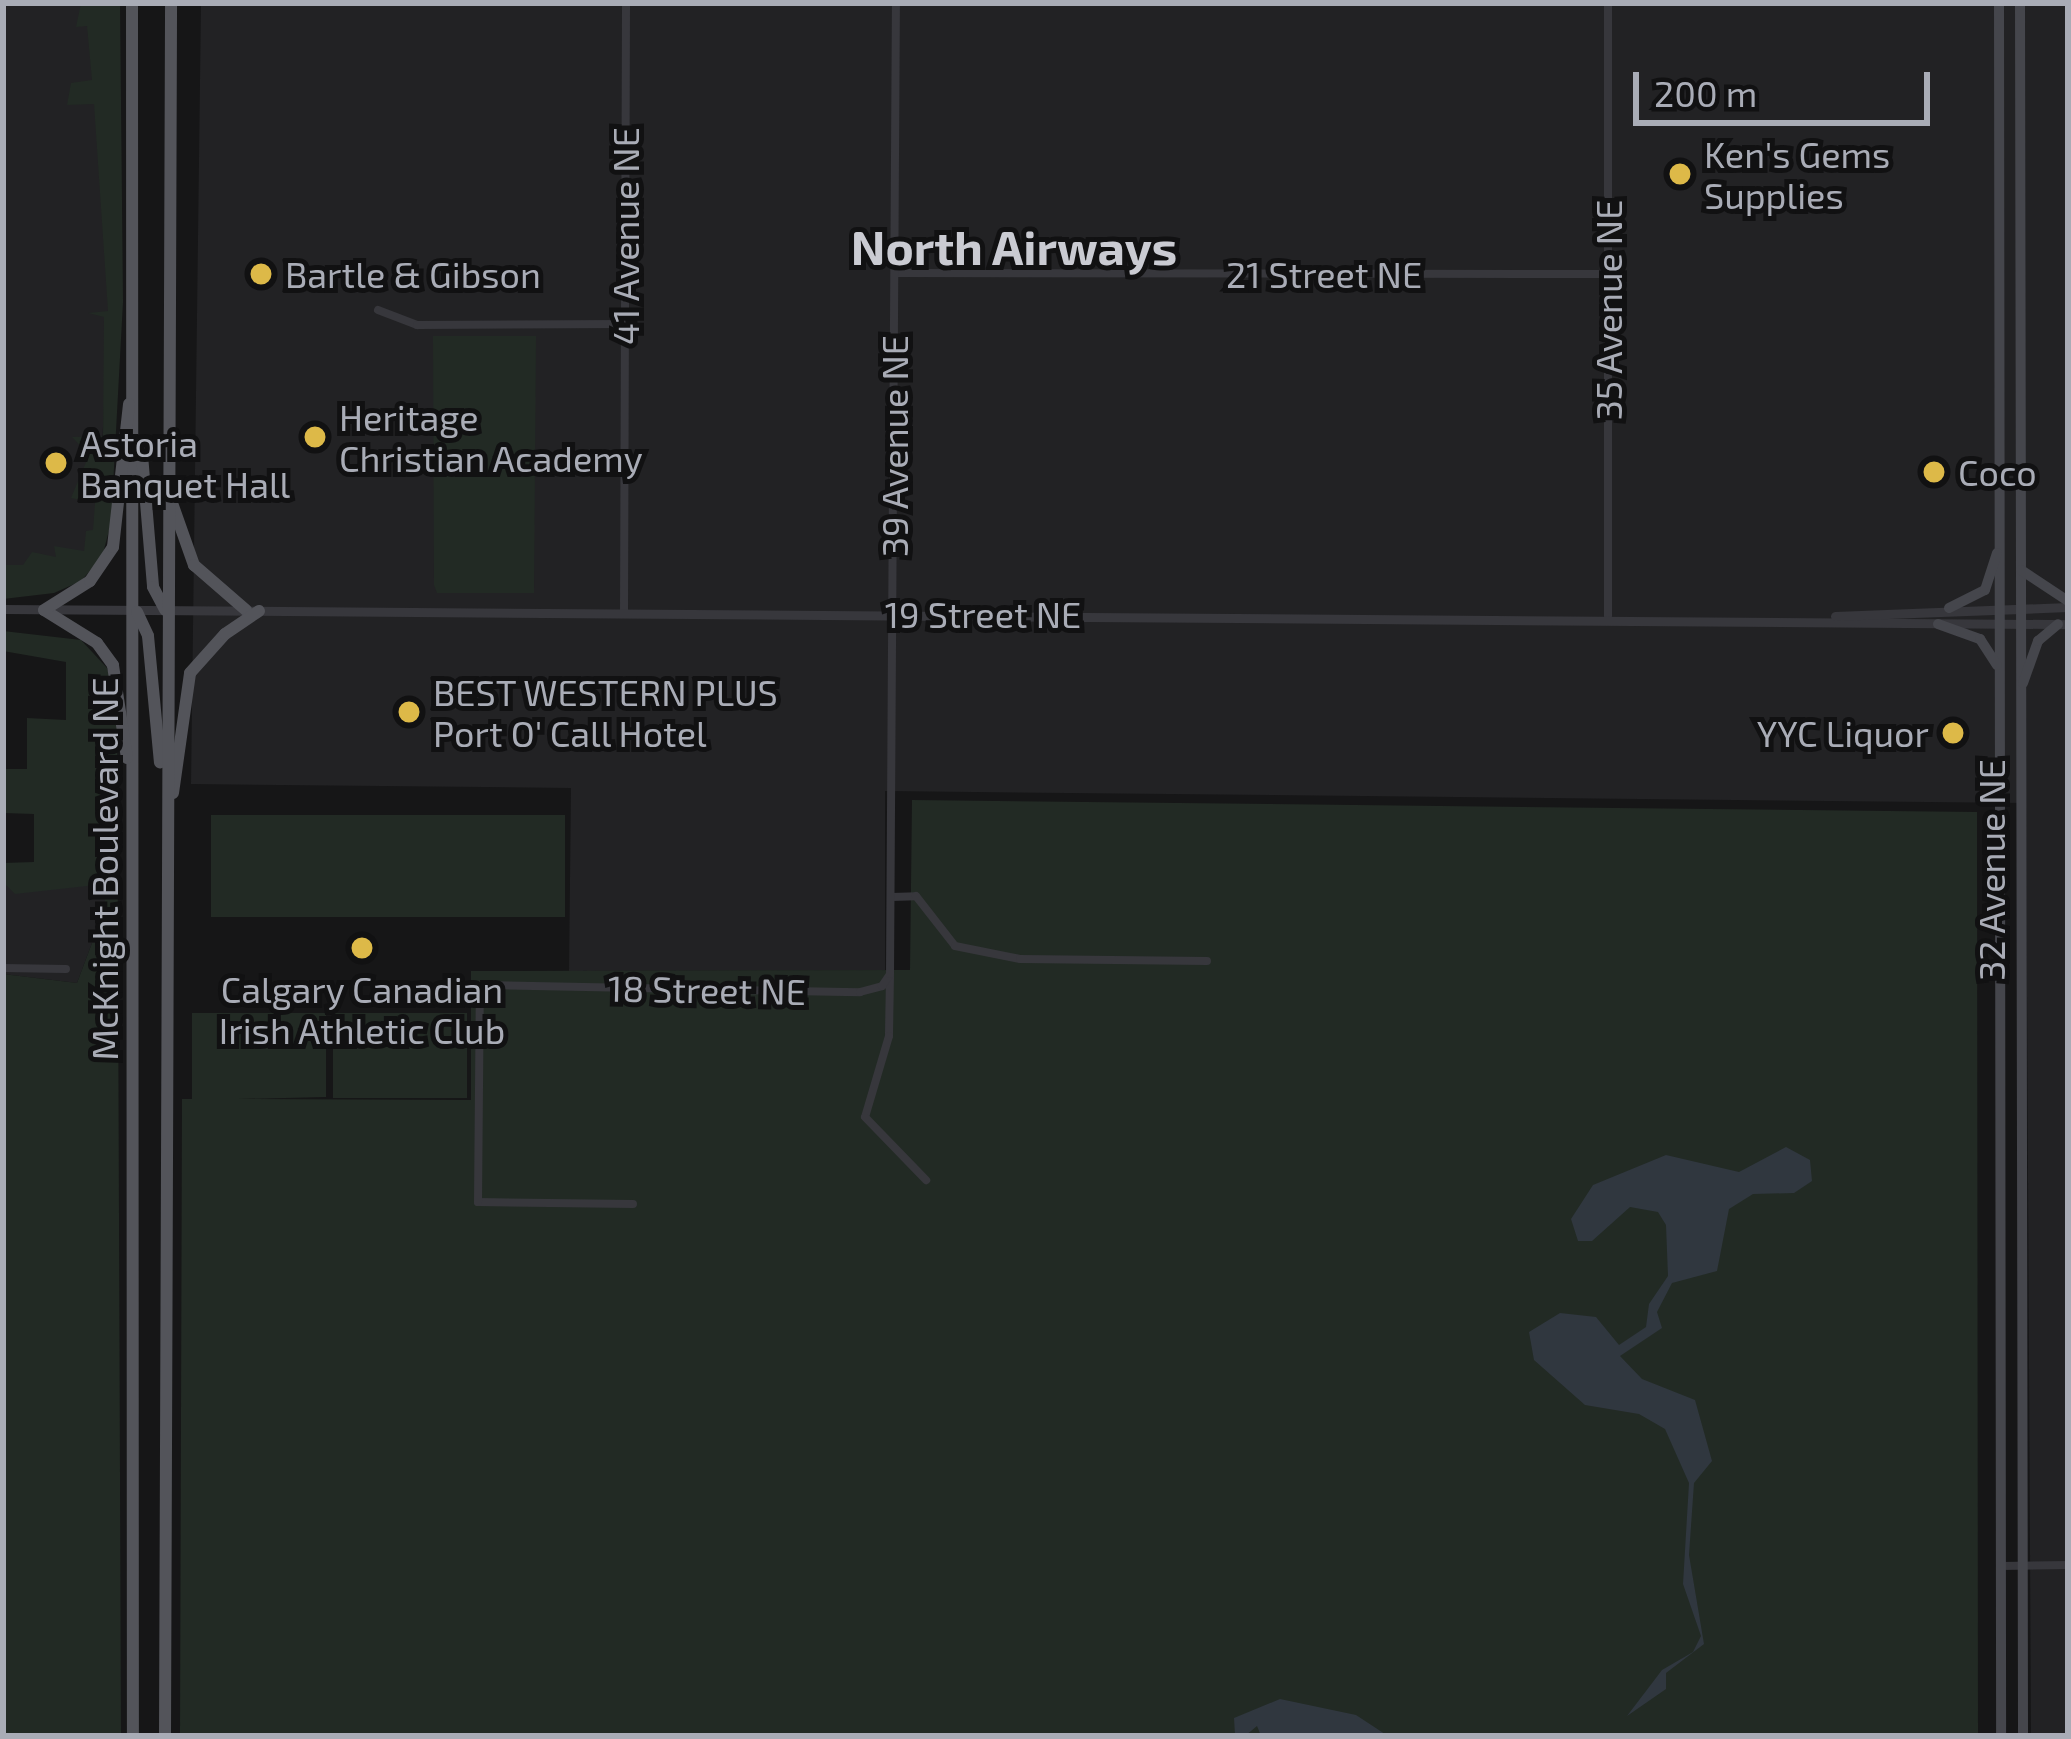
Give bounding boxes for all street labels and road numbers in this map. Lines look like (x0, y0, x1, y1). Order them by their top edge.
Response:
street label: 41 Avenue NE (603, 127, 647, 345)
street label: 35 Avenue NE (1586, 199, 1630, 421)
street label: 21 Street NE (1226, 252, 1422, 296)
street label: 39 Avenue NE (872, 335, 916, 557)
street label: 19 Street NE (885, 592, 1081, 636)
street label: McKnight Boulevard NE (82, 677, 126, 1061)
street label: 32 Avenue NE (1969, 759, 2013, 981)
street label: 18 Street NE (608, 966, 806, 1012)

